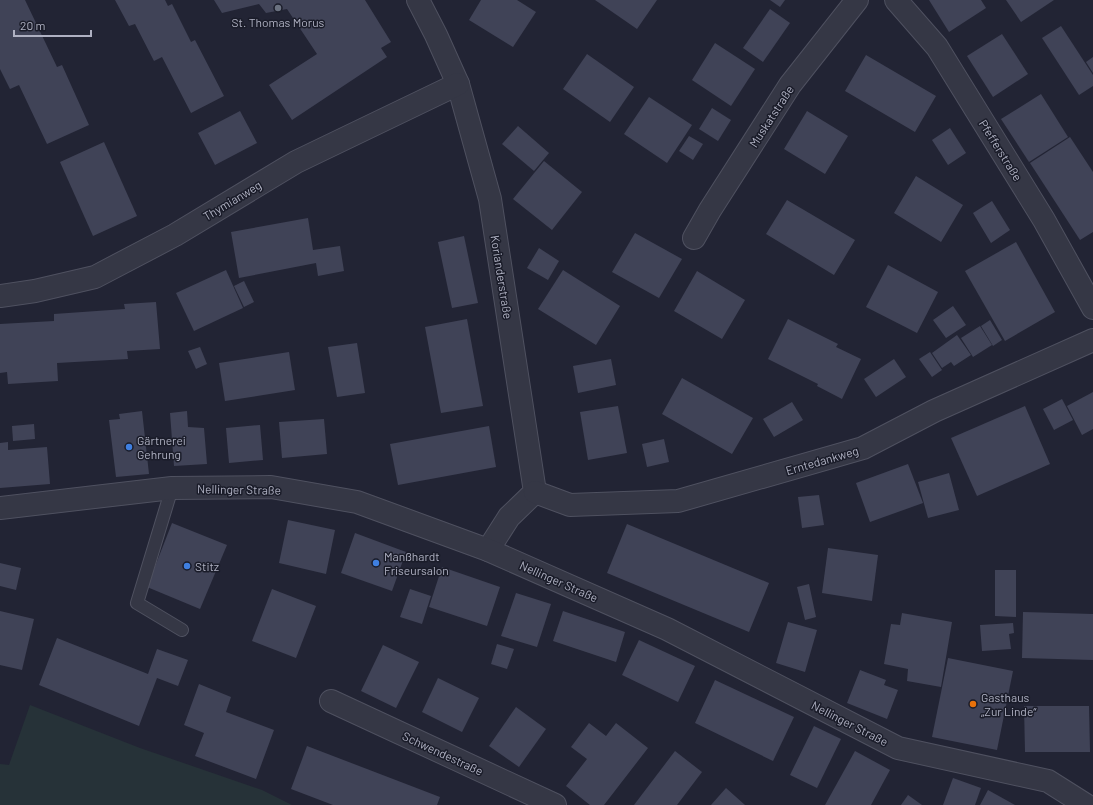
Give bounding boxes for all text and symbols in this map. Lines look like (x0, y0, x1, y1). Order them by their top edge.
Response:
marker: St. Thomas Morus (273, 3, 283, 13)
scale bar (14, 12, 91, 38)
place label: St. Thomas Morus (232, 15, 325, 29)
text: 20 m (20, 18, 46, 32)
street label: Muskatstraße (746, 82, 796, 150)
street label: Pfefferstraße (977, 117, 1025, 183)
street label: Thymianweg (200, 177, 264, 223)
street label: Korianderstraße (488, 234, 516, 320)
place label: Gärtnerei Gehrung (137, 433, 186, 461)
marker: Gärtnerei Gehrung (124, 442, 134, 452)
street label: Erntedankweg (784, 443, 860, 477)
street label: Nellinger Straße (197, 481, 281, 497)
place label: Manßhardt Friseursalon (384, 549, 449, 577)
marker: Manßhardt Friseursalon (371, 558, 381, 568)
street label: Nellinger Straße (518, 558, 600, 604)
place label: Stitz (195, 559, 219, 573)
marker: Stitz (182, 561, 192, 571)
place label: Gasthaus „Zur Linde“ (981, 690, 1037, 718)
street label: Nellinger Straße (809, 698, 891, 748)
marker: Gasthaus „Zur Linde“ (968, 699, 978, 709)
street label: Schwendestraße (400, 728, 486, 778)

